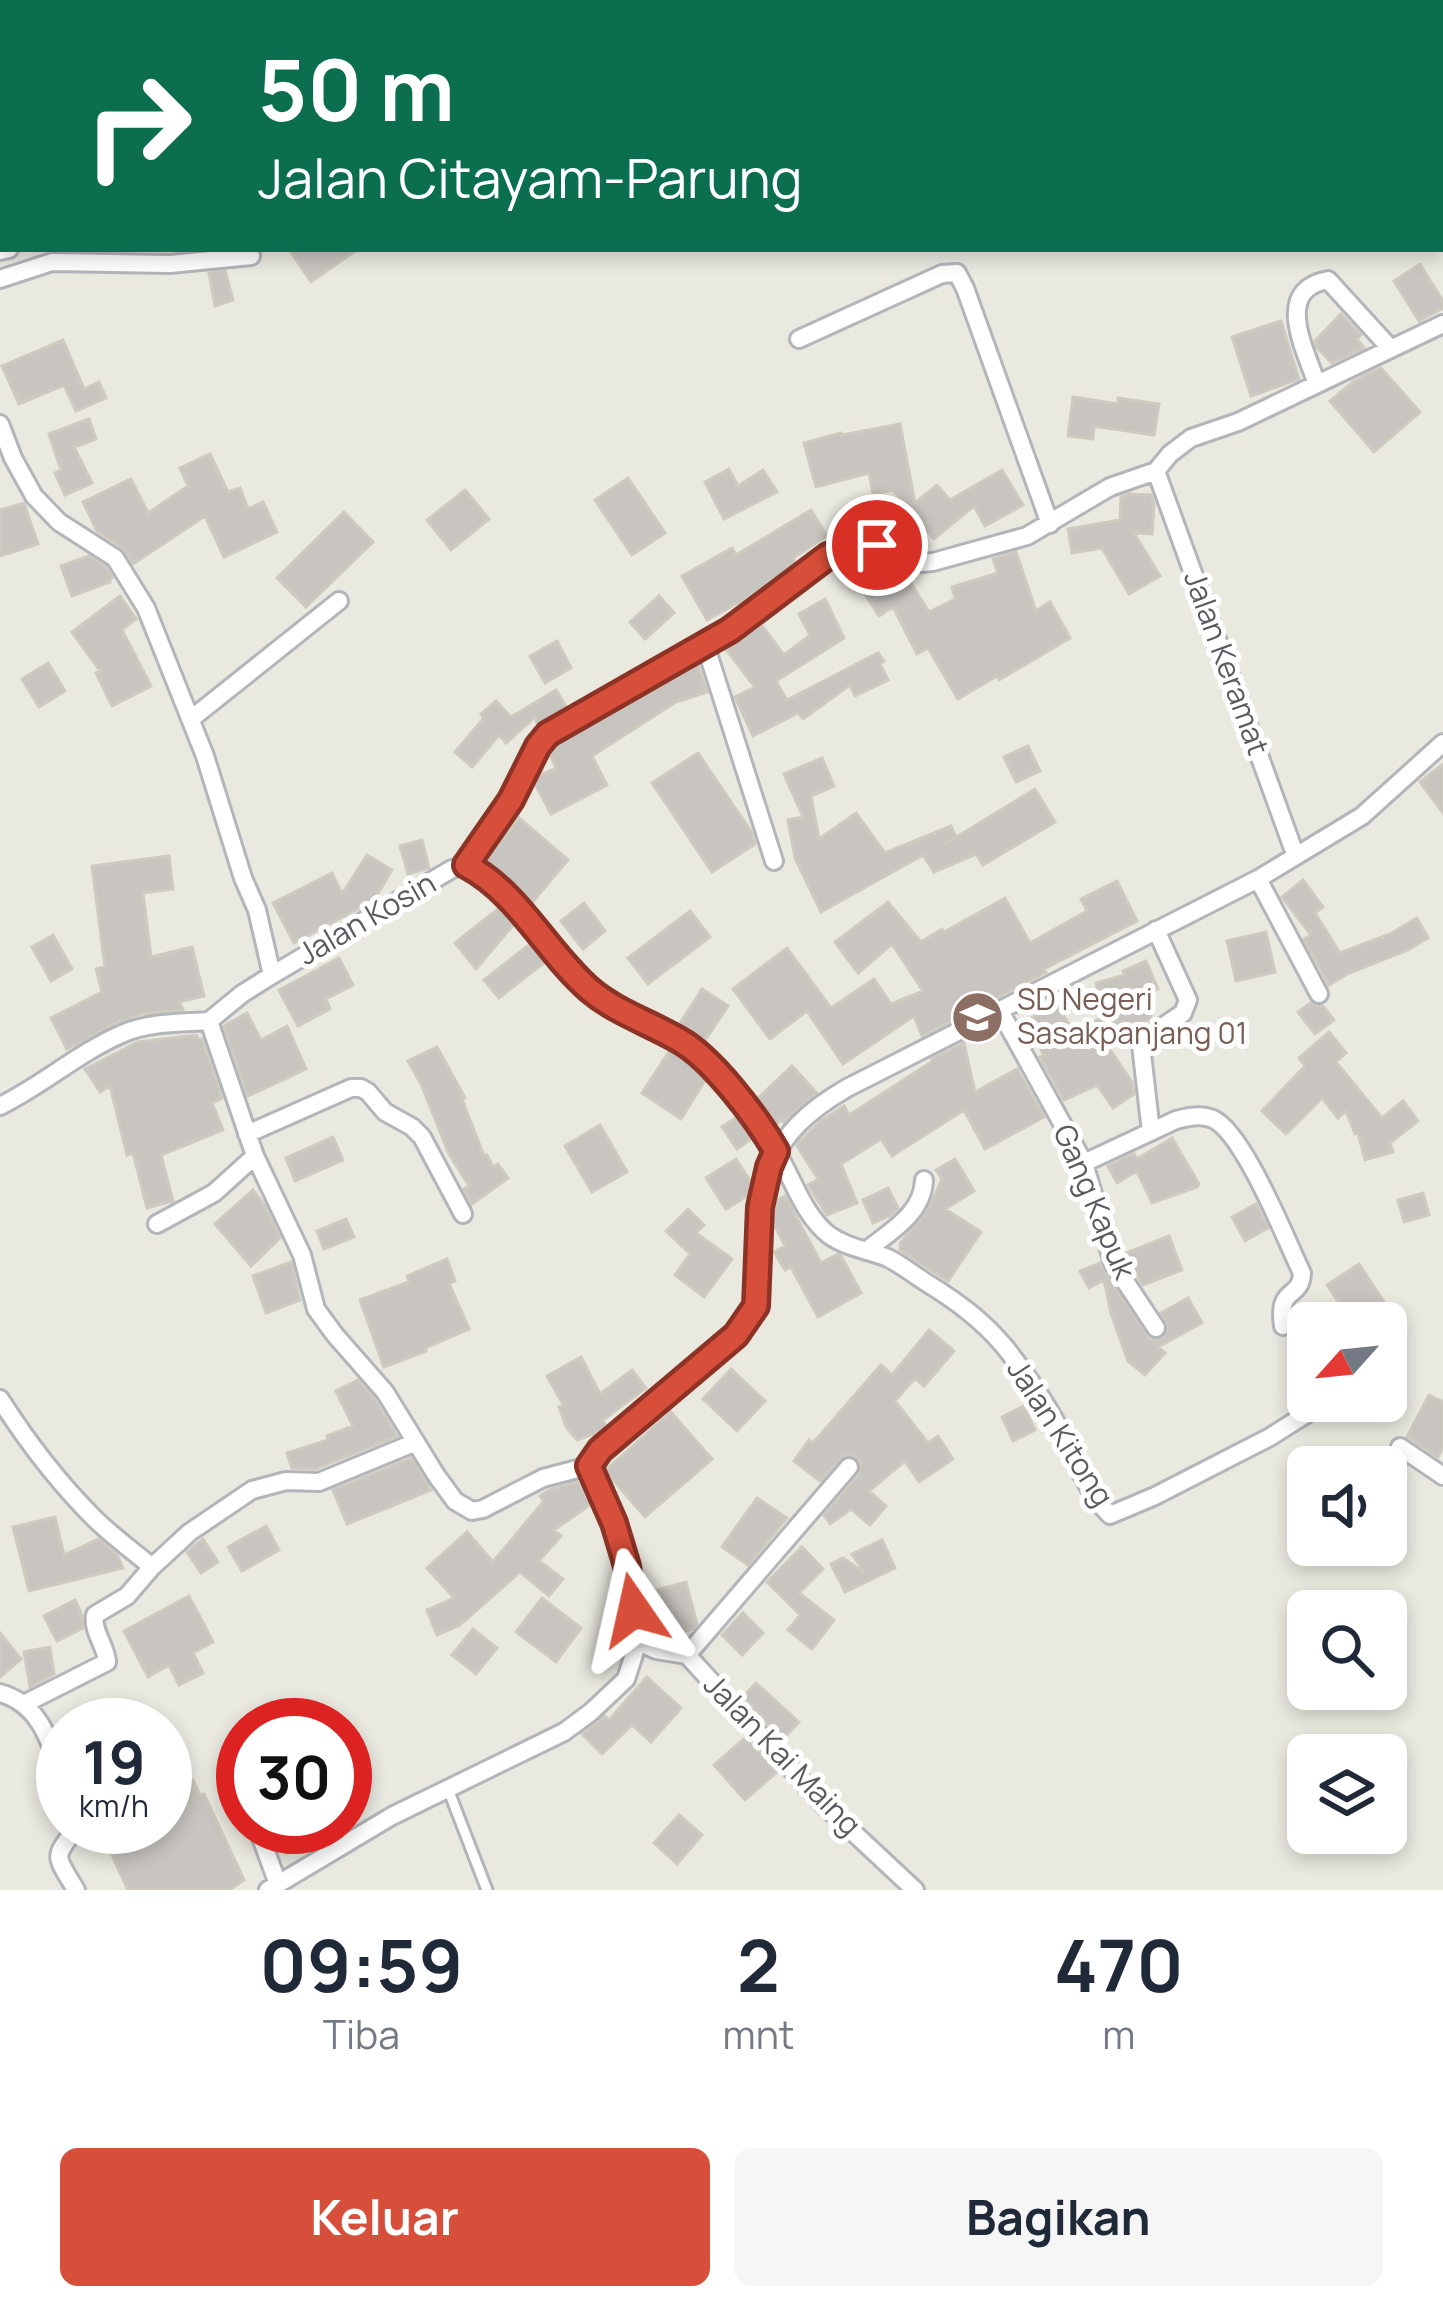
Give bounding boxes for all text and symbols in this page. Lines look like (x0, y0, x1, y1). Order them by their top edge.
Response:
text: 50 m (258, 31, 455, 146)
icon: right (60, 48, 216, 204)
text: Jalan Citayam-Parung (258, 140, 803, 214)
pin (826, 494, 928, 596)
icon: arrive (844, 512, 910, 578)
street label: Jalan Keramat (1175, 565, 1280, 760)
street label: Jalan Kosin (290, 862, 443, 974)
place label: SD Negeri Sasakpanjang 01 (1017, 978, 1247, 1053)
school or university icon: SD Negeri Sasakpanjang 01 (950, 989, 1006, 1045)
street label: Gang Kapuk (1044, 1118, 1147, 1286)
north arrow (1287, 1302, 1407, 1422)
map controls (1287, 1302, 1407, 1854)
street label: Jalan Kitong (998, 1351, 1124, 1514)
button: sound (1287, 1446, 1407, 1566)
position arrow (571, 1547, 697, 1673)
button: search (1287, 1590, 1407, 1710)
street label: Jalan Kai Maing (695, 1664, 871, 1844)
speed limit sign: 30 (216, 1698, 372, 1854)
text: 19 (82, 1720, 146, 1802)
button: layers (1287, 1734, 1407, 1854)
text: km/h (79, 1785, 149, 1826)
text: 09:59 (259, 1915, 463, 2014)
text: 2 (737, 1915, 780, 2014)
text: 470 (1054, 1915, 1184, 2014)
text: Tiba (323, 2007, 400, 2061)
text: mnt (723, 2007, 794, 2061)
text: m (1102, 2007, 1135, 2061)
button: Keluar (60, 2148, 710, 2286)
button: Bagikan (734, 2148, 1383, 2286)

